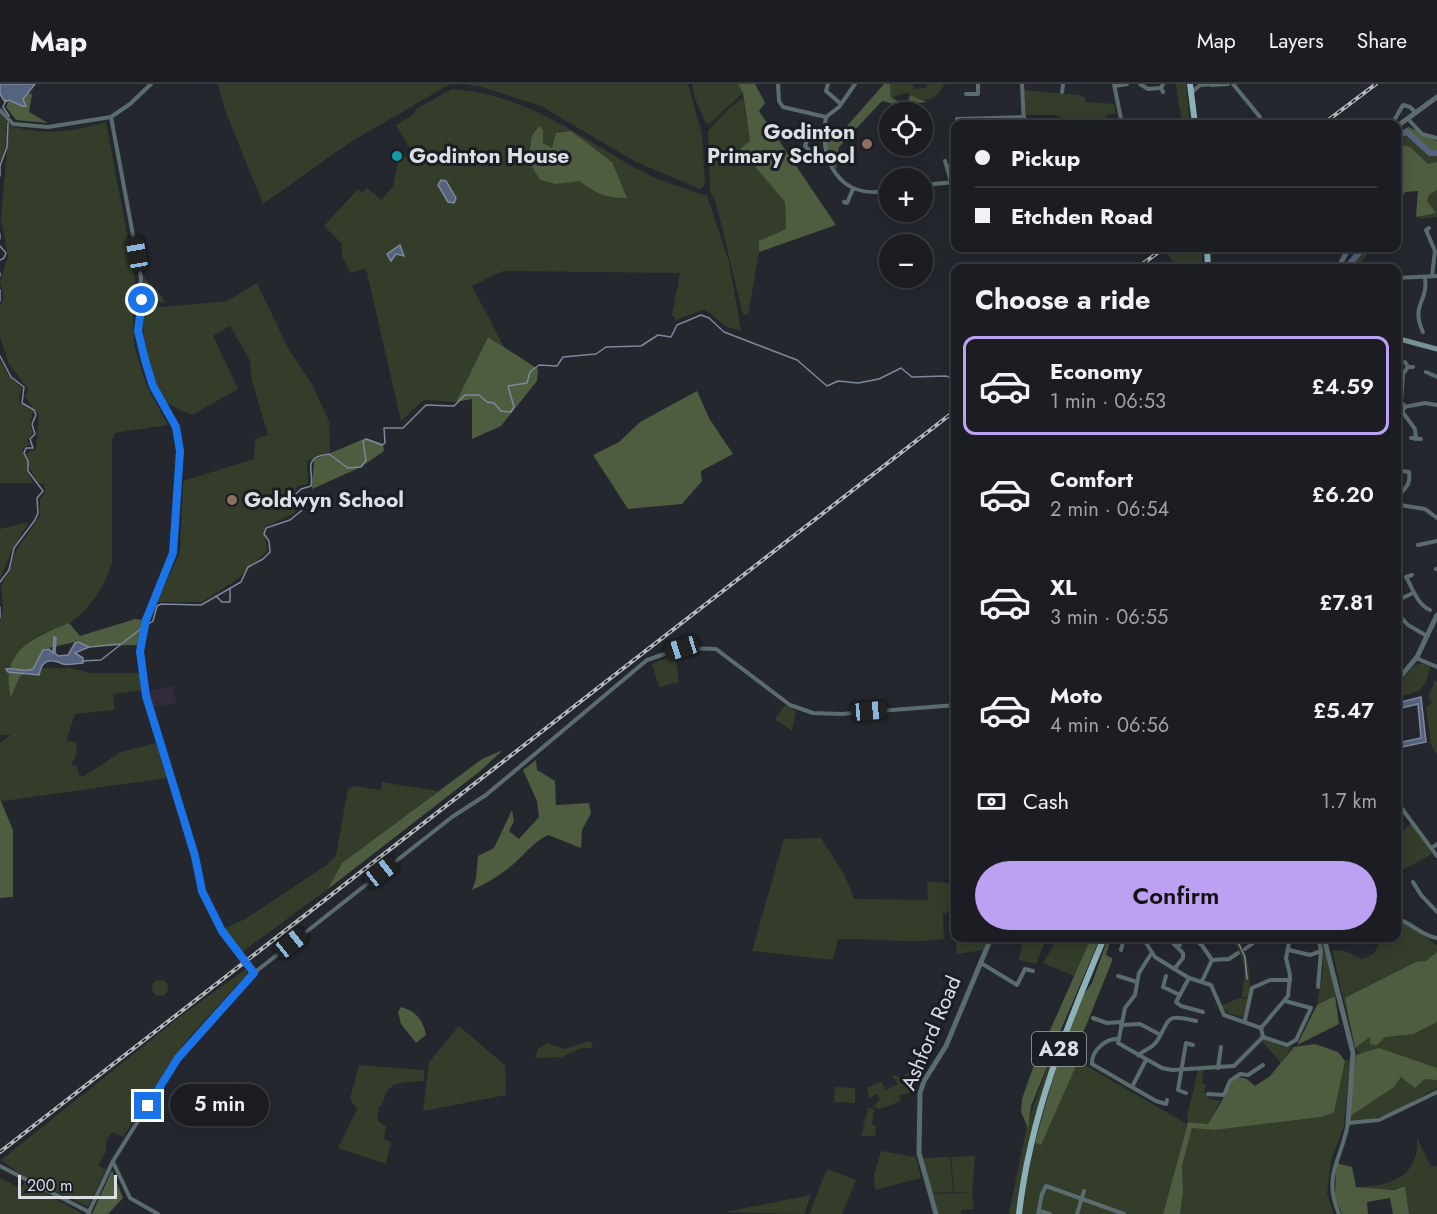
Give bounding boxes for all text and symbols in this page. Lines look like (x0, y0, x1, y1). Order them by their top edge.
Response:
text: Map (30, 21, 87, 62)
text: Map (1197, 26, 1236, 56)
text: Layers (1269, 26, 1324, 56)
text: Share (1357, 26, 1407, 56)
map controls (879, 102, 933, 288)
button: locate (879, 102, 933, 156)
place label: Godinton Primary School (707, 117, 855, 171)
marker: Godinton Primary School (860, 137, 874, 151)
place label: Godinton House (409, 141, 569, 171)
text: Pickup (1011, 142, 1080, 174)
marker: Godinton House (390, 149, 404, 163)
button: + (879, 168, 933, 222)
text: Etchden Road (1011, 200, 1153, 232)
button: − (879, 234, 933, 288)
car (125, 235, 149, 273)
text: Choose a ride (975, 280, 1150, 319)
route start (128, 286, 155, 313)
text: Economy (1050, 355, 1142, 387)
icon: car (978, 359, 1032, 413)
text: £4.59 (1312, 370, 1374, 402)
text: 1 min · 06:53 (1050, 387, 1166, 416)
text: Comfort (1050, 463, 1133, 495)
icon: car (978, 467, 1032, 521)
text: £6.20 (1312, 478, 1374, 510)
place label: Goldwyn School (244, 485, 404, 515)
marker: Goldwyn School (225, 493, 239, 507)
text: 2 min · 06:54 (1050, 495, 1169, 524)
text: XL (1050, 571, 1077, 603)
icon: car (978, 575, 1032, 629)
text: £7.81 (1319, 586, 1374, 618)
text: 3 min · 06:55 (1050, 603, 1168, 632)
car (662, 634, 702, 662)
text: Moto (1050, 679, 1103, 711)
icon: car (978, 683, 1032, 737)
text: £5.47 (1313, 694, 1374, 726)
car (850, 700, 888, 722)
text: 4 min · 06:56 (1050, 711, 1169, 740)
icon: cash (975, 785, 1008, 818)
text: Cash (1023, 785, 1069, 817)
text: 1.7 km (1321, 787, 1377, 816)
car (361, 854, 401, 890)
button: Confirm (975, 861, 1377, 930)
car (271, 925, 311, 961)
street label: Ashford Road (893, 971, 969, 1095)
road number: A28 (1032, 1032, 1086, 1066)
callout: 5 min (169, 1085, 268, 1127)
text: 5 min (194, 1090, 245, 1119)
route end (134, 1092, 161, 1119)
scale bar (18, 1172, 117, 1200)
text: 200 m (27, 1174, 73, 1197)

